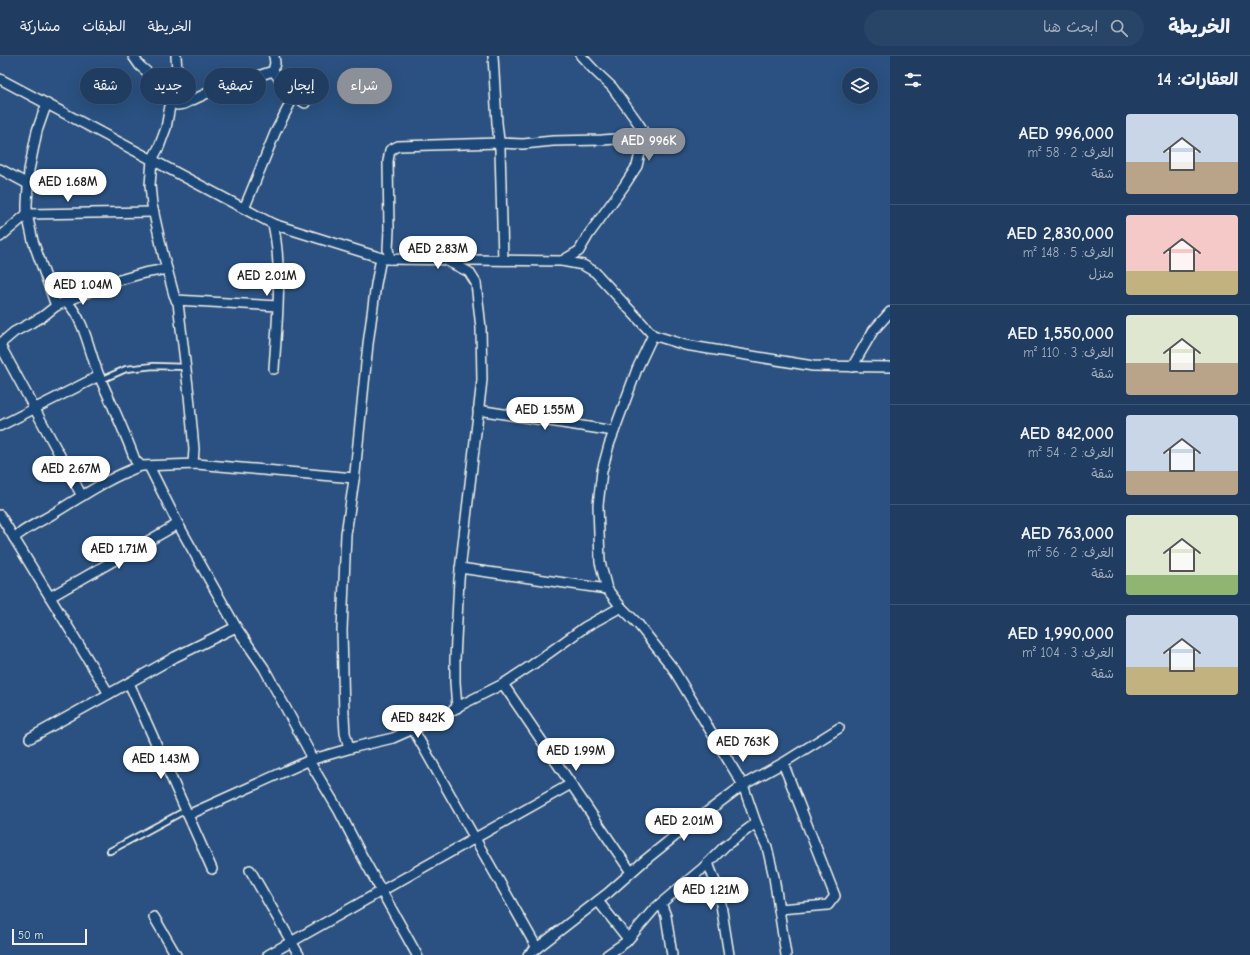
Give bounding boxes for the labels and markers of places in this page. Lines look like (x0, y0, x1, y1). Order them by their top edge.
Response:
pin: AED 996K (608, 128, 690, 162)
pin: AED 1.68M (22, 169, 114, 203)
pin: AED 2.83M (392, 236, 484, 270)
pin: AED 2.01M (221, 263, 313, 297)
pin: AED 1.04M (37, 272, 129, 306)
pin: AED 1.55M (499, 397, 591, 431)
pin: AED 2.67M (25, 456, 117, 490)
pin: AED 1.71M (73, 536, 165, 570)
pin: AED 842K (377, 705, 459, 739)
pin: AED 763K (702, 729, 784, 763)
pin: AED 1.99M (530, 738, 622, 772)
pin: AED 1.43M (115, 746, 207, 780)
pin: AED 2.01M (638, 808, 730, 842)
pin: AED 1.21M (665, 877, 757, 911)

